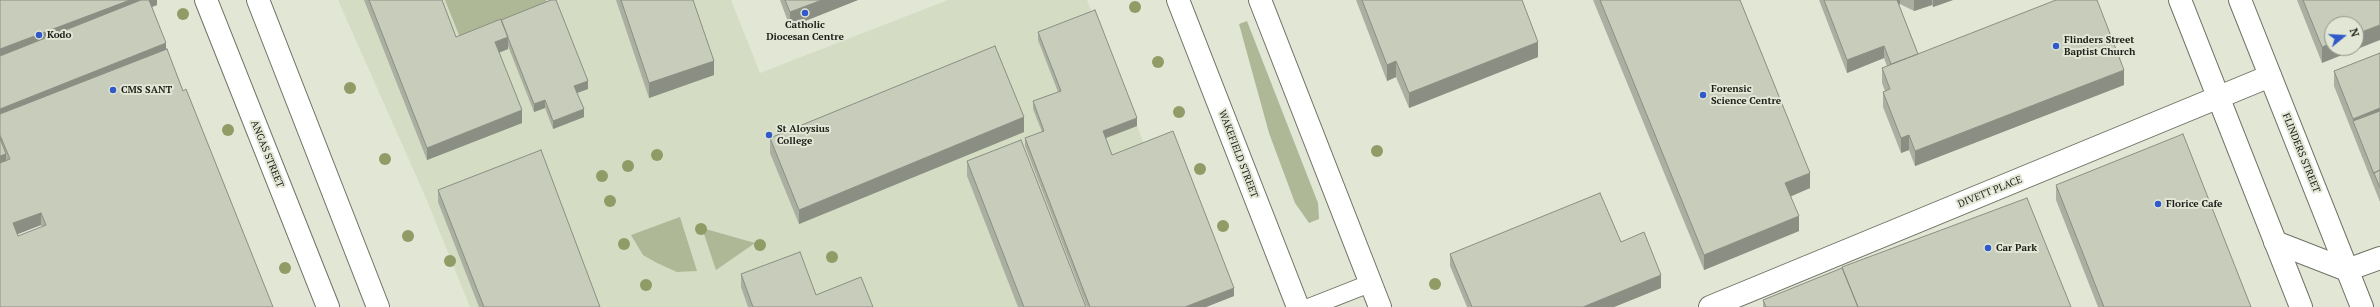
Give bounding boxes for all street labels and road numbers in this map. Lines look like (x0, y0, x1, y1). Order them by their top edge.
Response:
street label: WAKEFIELD STREET (1216, 108, 1260, 200)
street label: FLINDERS STREET (2280, 112, 2322, 194)
street label: ANGAS STREET (248, 119, 286, 189)
street label: DIVETT PLACE (1956, 174, 2024, 210)

